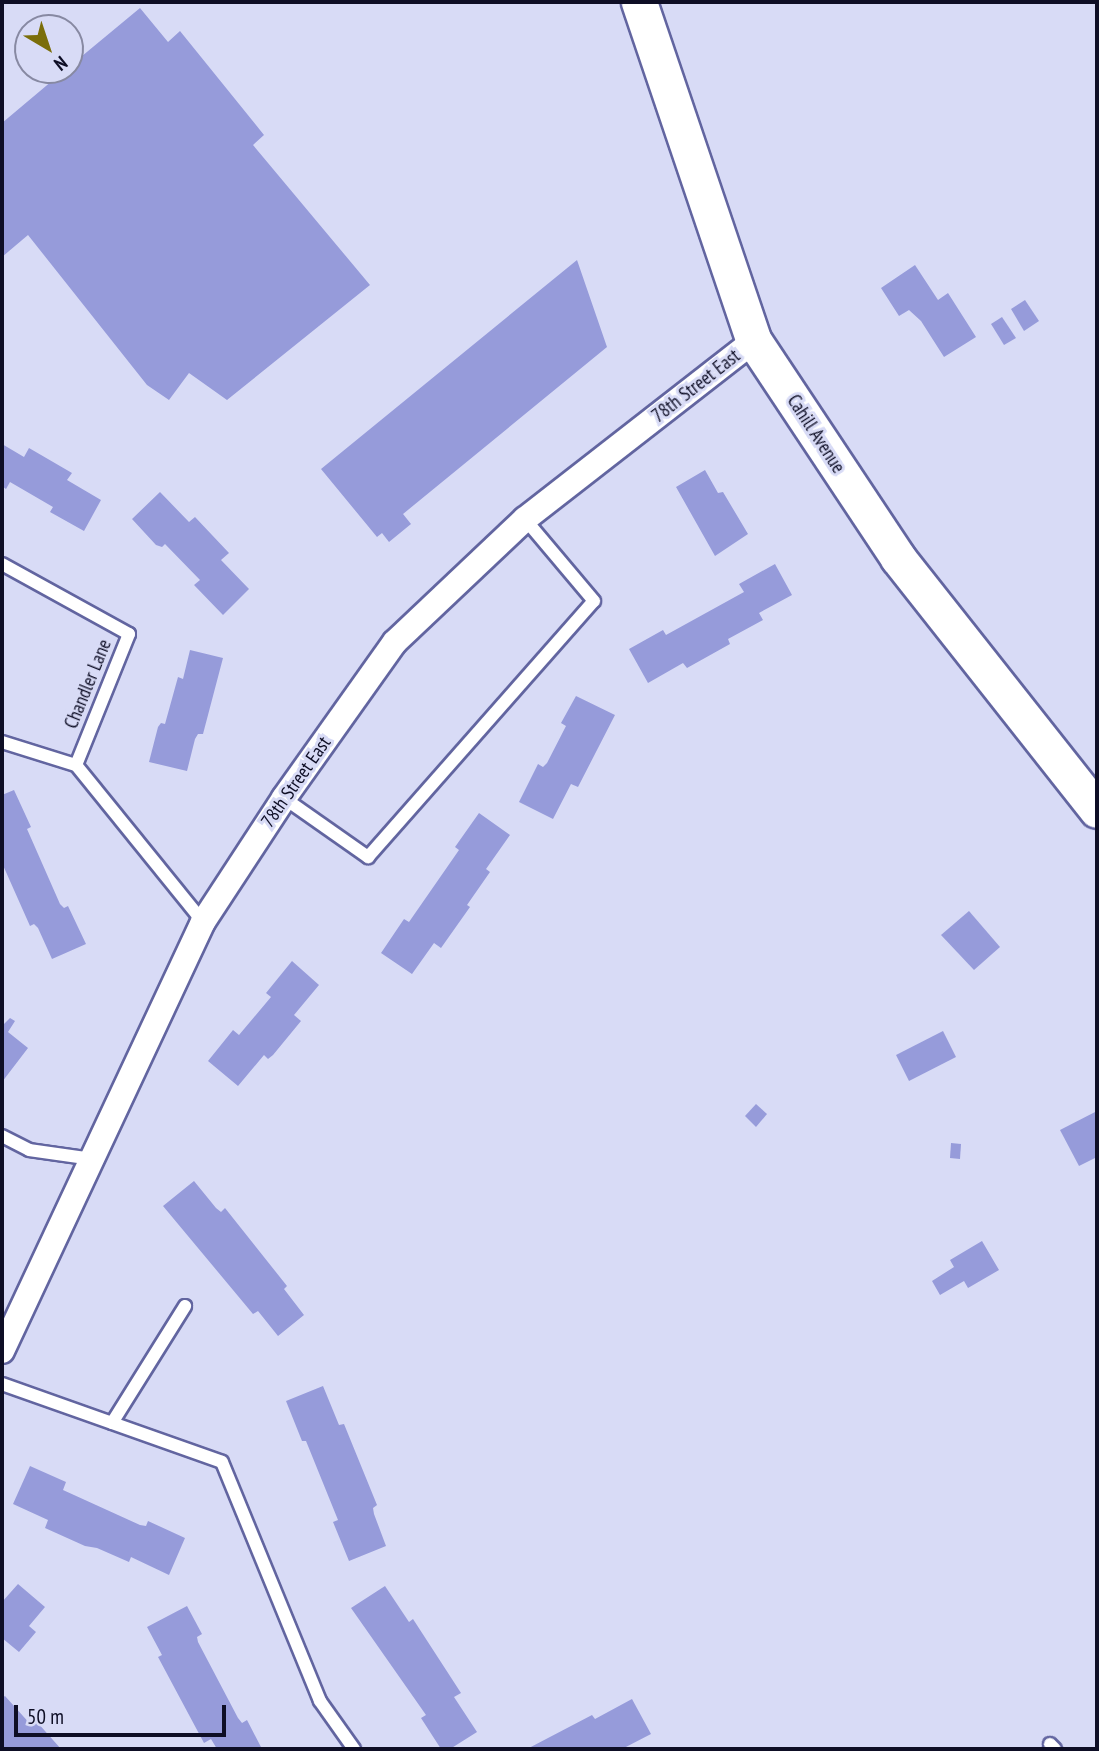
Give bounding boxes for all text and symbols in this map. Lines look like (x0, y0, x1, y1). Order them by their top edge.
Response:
north arrow (14, 14, 84, 84)
text: N (49, 51, 73, 76)
street label: 78th Street East (647, 345, 745, 427)
street label: Cahill Avenue (782, 390, 850, 478)
street label: Chandler Lane (60, 636, 116, 732)
street label: 78th Street East (256, 732, 336, 832)
scale bar (18, 1692, 229, 1736)
text: 50 m (27, 1703, 64, 1730)

